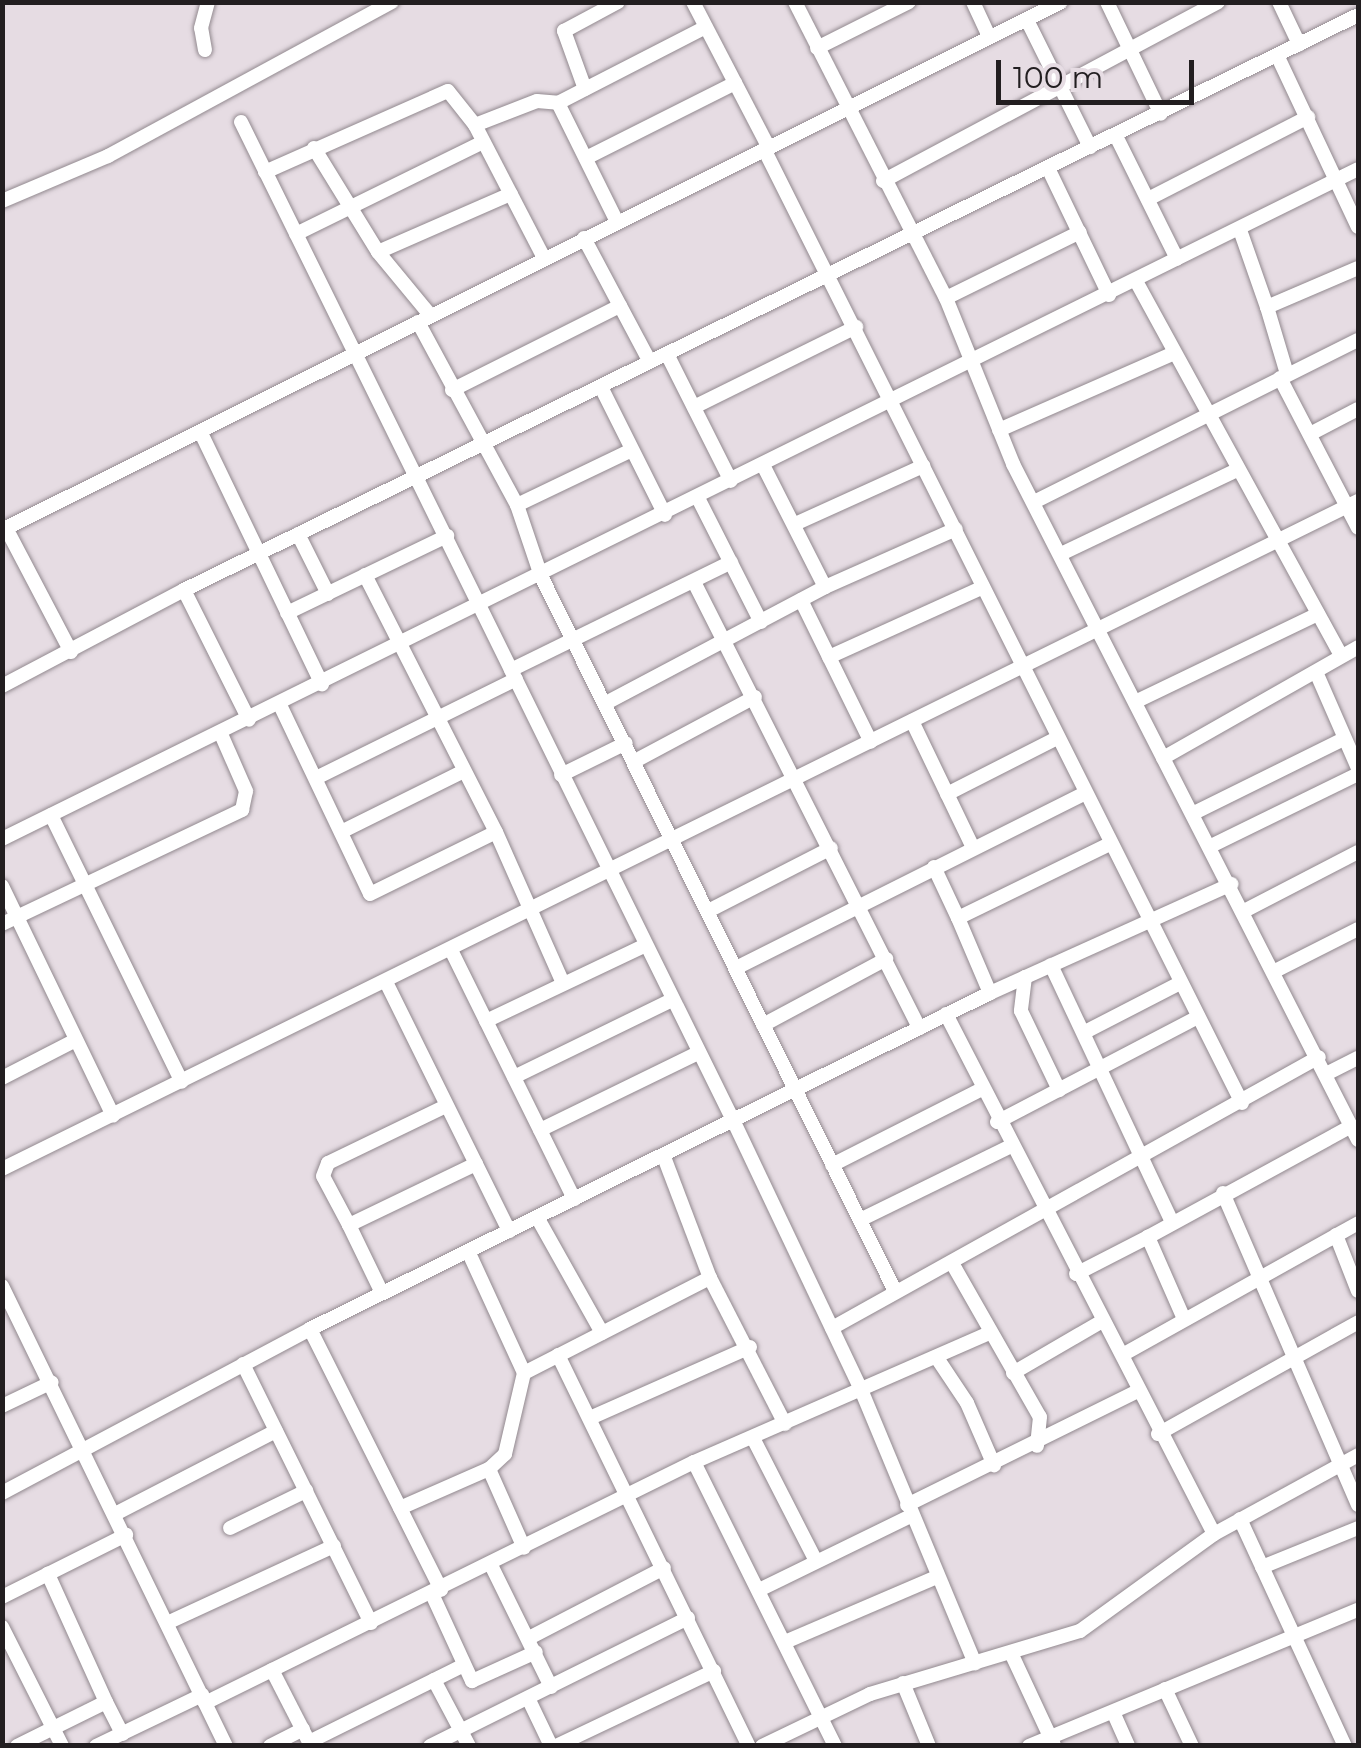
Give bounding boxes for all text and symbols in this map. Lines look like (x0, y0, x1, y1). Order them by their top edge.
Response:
scale bar (1001, 40, 1198, 102)
text: 100 m (1013, 59, 1103, 96)

